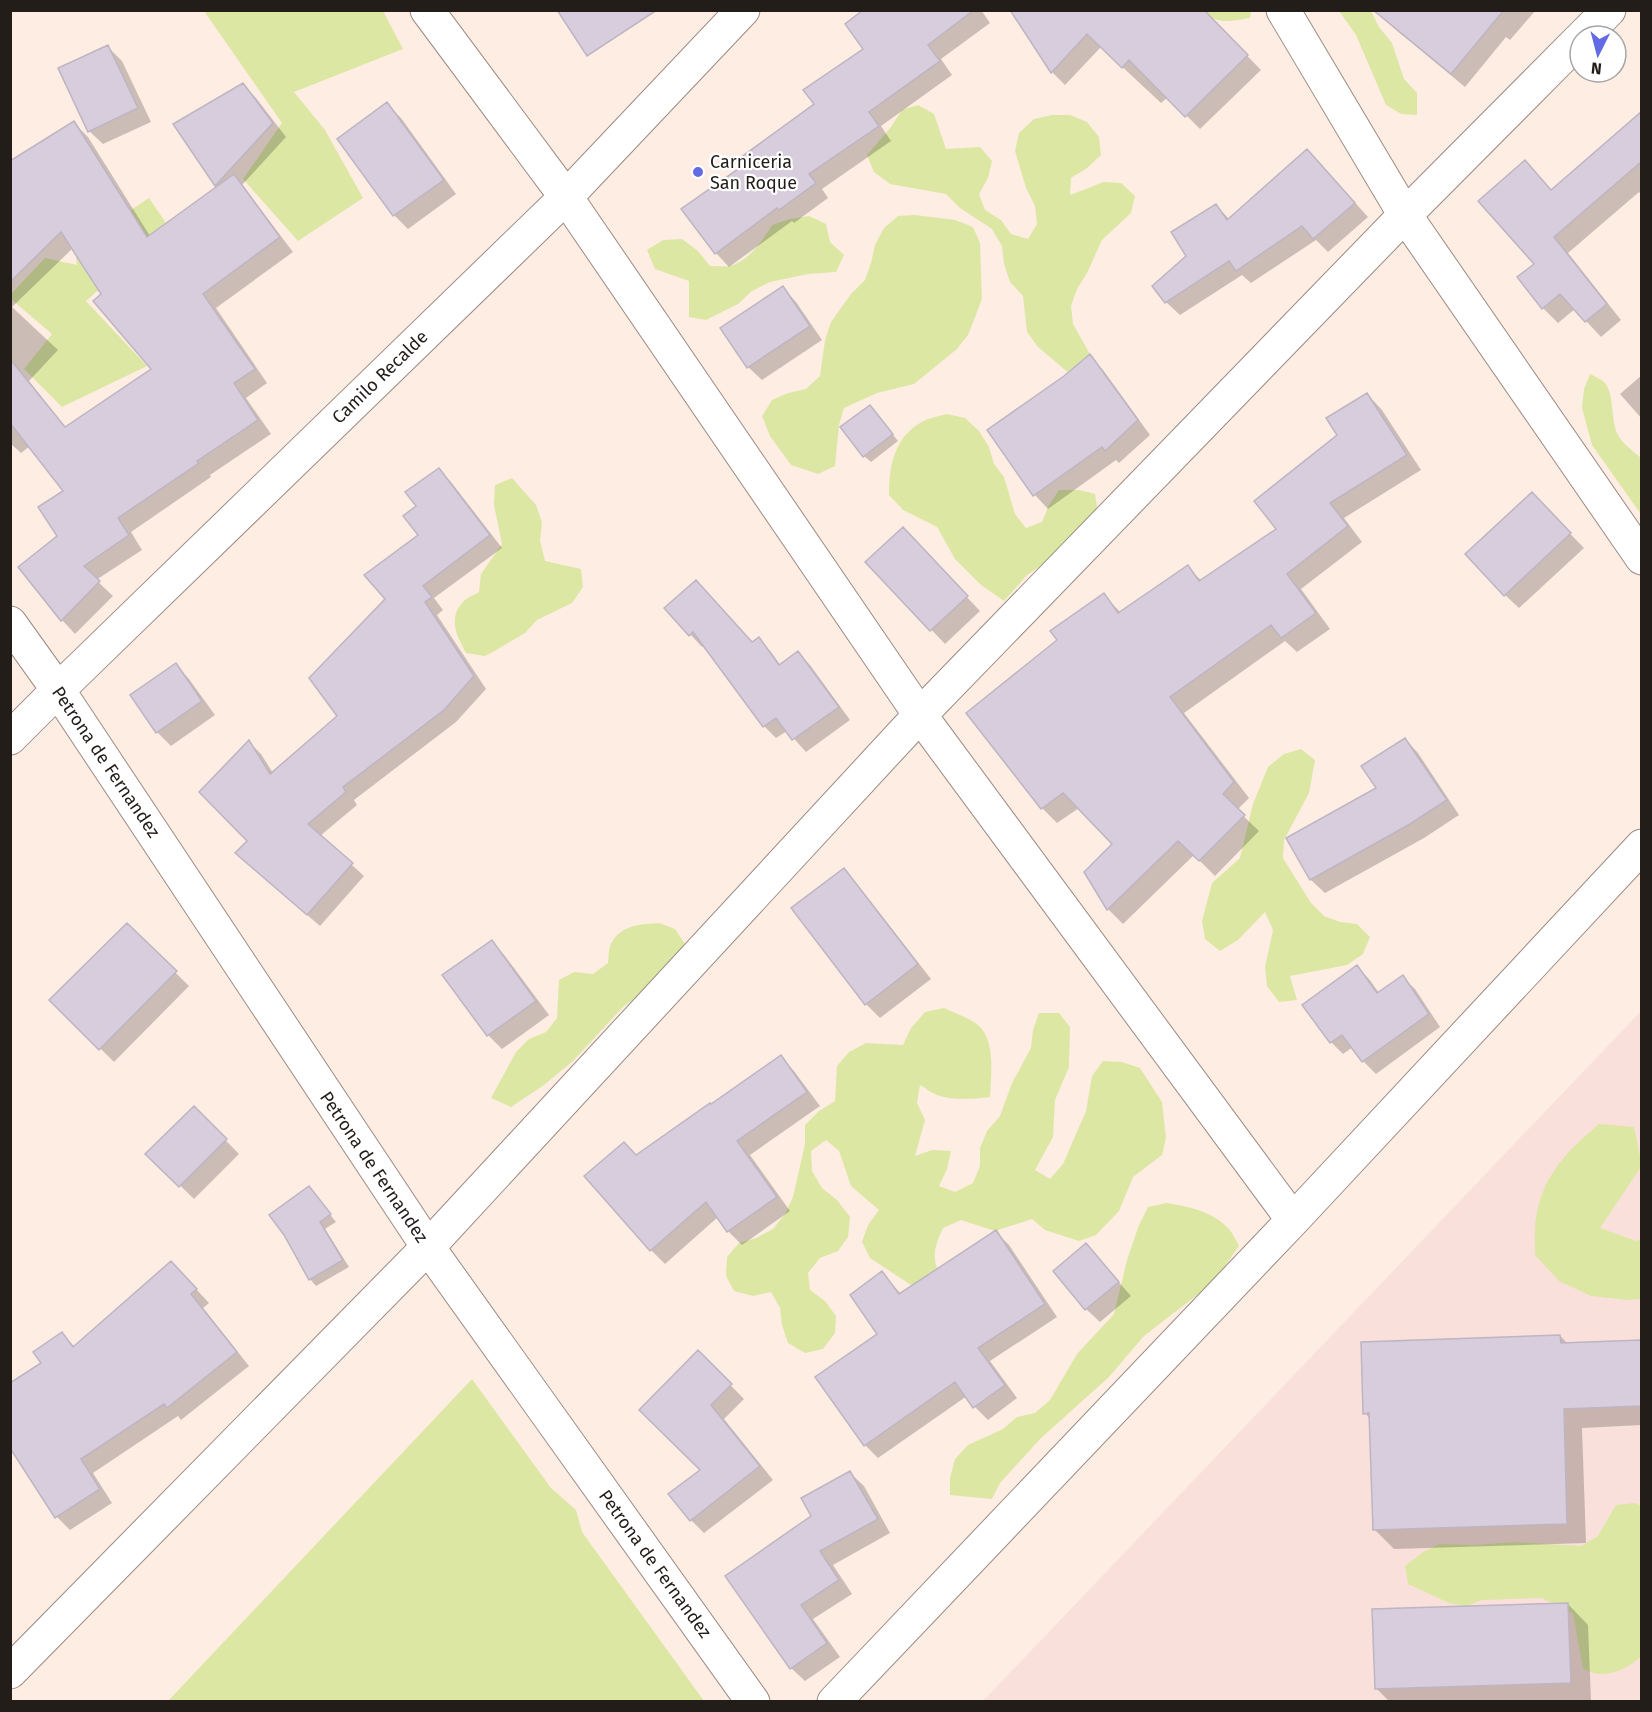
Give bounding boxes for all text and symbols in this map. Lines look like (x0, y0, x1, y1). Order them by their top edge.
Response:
north arrow (1568, 24, 1628, 84)
text: N (1590, 58, 1603, 78)
place label: Carniceria San Roque (710, 151, 797, 194)
marker: Carniceria San Roque (691, 165, 705, 179)
street label: Camilo Recalde (327, 326, 433, 428)
street label: Petrona de Fernandez (47, 682, 165, 842)
street label: Petrona de Fernandez (315, 1087, 433, 1247)
street label: Petrona de Fernandez (594, 1486, 716, 1642)

